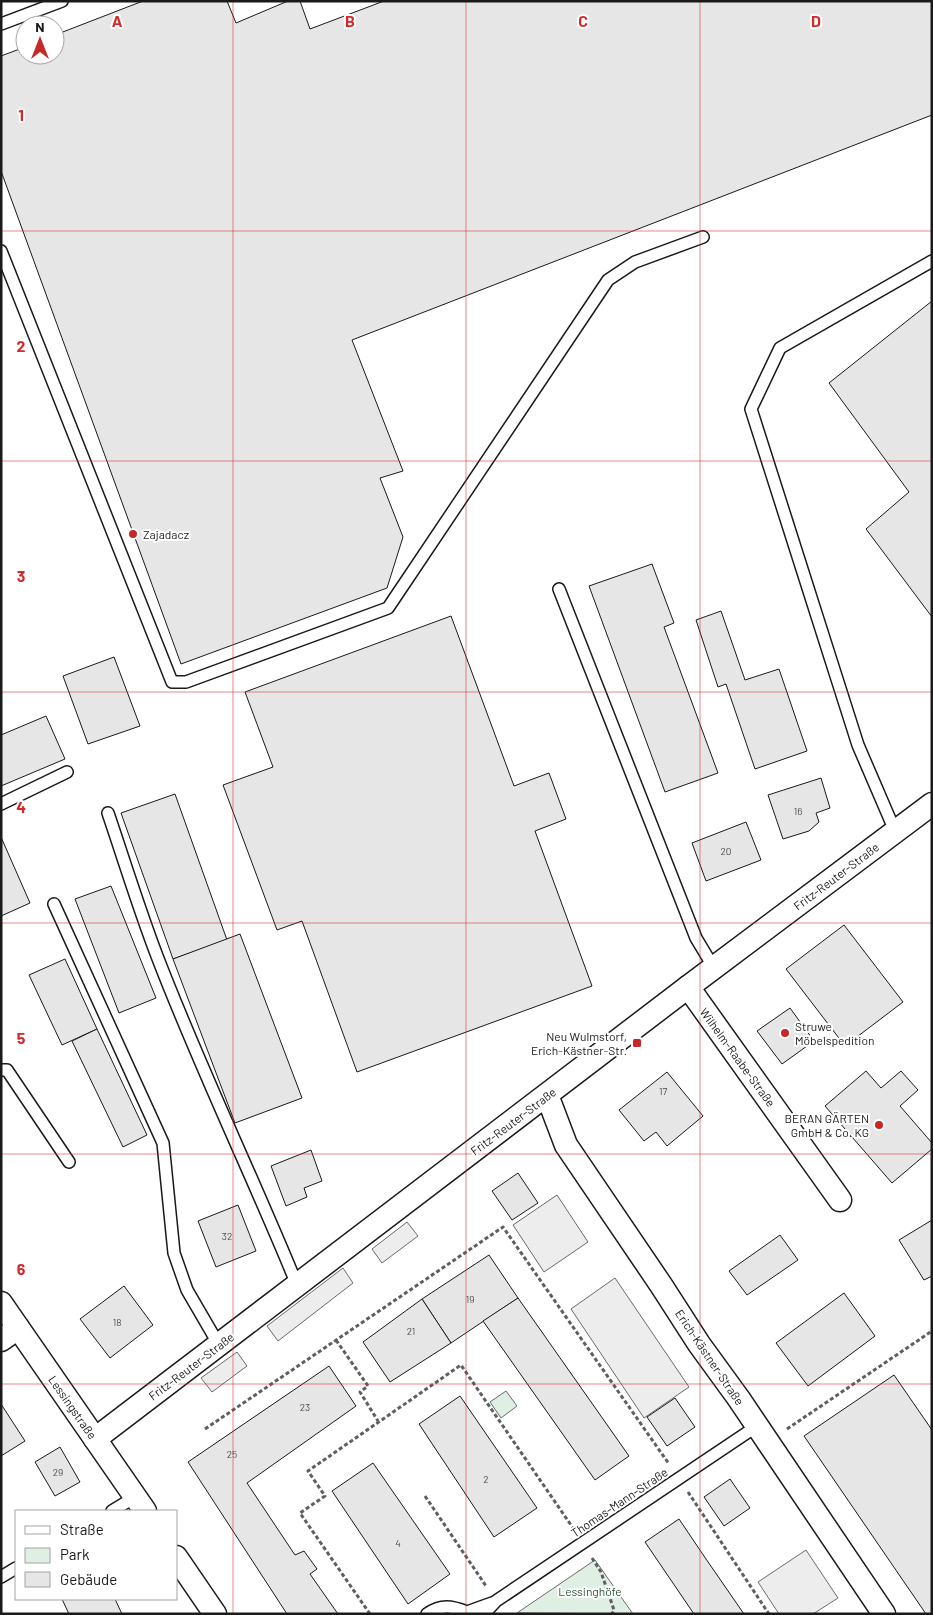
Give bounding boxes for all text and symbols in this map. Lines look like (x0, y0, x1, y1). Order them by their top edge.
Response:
text: A (112, 11, 123, 30)
text: B (345, 11, 355, 30)
text: C (578, 11, 588, 30)
text: D (811, 11, 821, 30)
north arrow (15, 15, 65, 65)
text: N (35, 18, 45, 35)
text: 1 (18, 105, 24, 124)
text: 2 (17, 336, 26, 355)
place label: Zajadacz (143, 527, 189, 541)
marker: Zajadacz (127, 528, 139, 540)
text: 3 (17, 566, 25, 585)
text: 4 (16, 797, 26, 816)
house number: 16 (794, 805, 802, 817)
street label: Fritz-Reuter-Straße (791, 839, 881, 913)
house number: 20 (720, 845, 732, 857)
street label: Wilhelm-Raabe-Straße (697, 1005, 779, 1109)
place label: Struwe Möbelspedition (795, 1019, 874, 1047)
marker: Struwe Möbelspedition (779, 1027, 791, 1039)
text: 5 (17, 1028, 26, 1047)
place label: Neu Wulmstorf, Erich-Kästner-Str. (531, 1029, 627, 1057)
marker: Neu Wulmstorf, Erich-Kästner-Str. (631, 1037, 643, 1049)
street label: Fritz-Reuter-Straße (468, 1084, 558, 1158)
house number: 17 (659, 1085, 667, 1097)
place label: BERAN GÄRTEN GmbH & Co. KG (784, 1111, 869, 1139)
marker: BERAN GÄRTEN GmbH & Co. KG (873, 1119, 885, 1131)
house number: 32 (222, 1230, 232, 1242)
text: 6 (17, 1259, 26, 1278)
house number: 19 (466, 1293, 474, 1305)
street label: Erich-Kästner-Straße (673, 1307, 747, 1407)
house number: 18 (113, 1316, 121, 1328)
house number: 21 (407, 1325, 415, 1337)
street label: Fritz-Reuter-Straße (146, 1329, 236, 1403)
street label: Lessingstraße (46, 1373, 100, 1441)
house number: 23 (300, 1401, 310, 1413)
house number: 25 (227, 1448, 237, 1460)
street label: Thomas-Mann-Straße (568, 1464, 670, 1540)
house number: 29 (53, 1466, 63, 1478)
house number: 2 (483, 1473, 489, 1485)
legend (15, 1510, 178, 1600)
text: Straße (60, 1520, 104, 1538)
house number: 4 (395, 1537, 401, 1549)
text: Park (60, 1545, 90, 1563)
text: Gebäude (60, 1570, 117, 1588)
park label: Lessinghöfe (558, 1584, 622, 1598)

